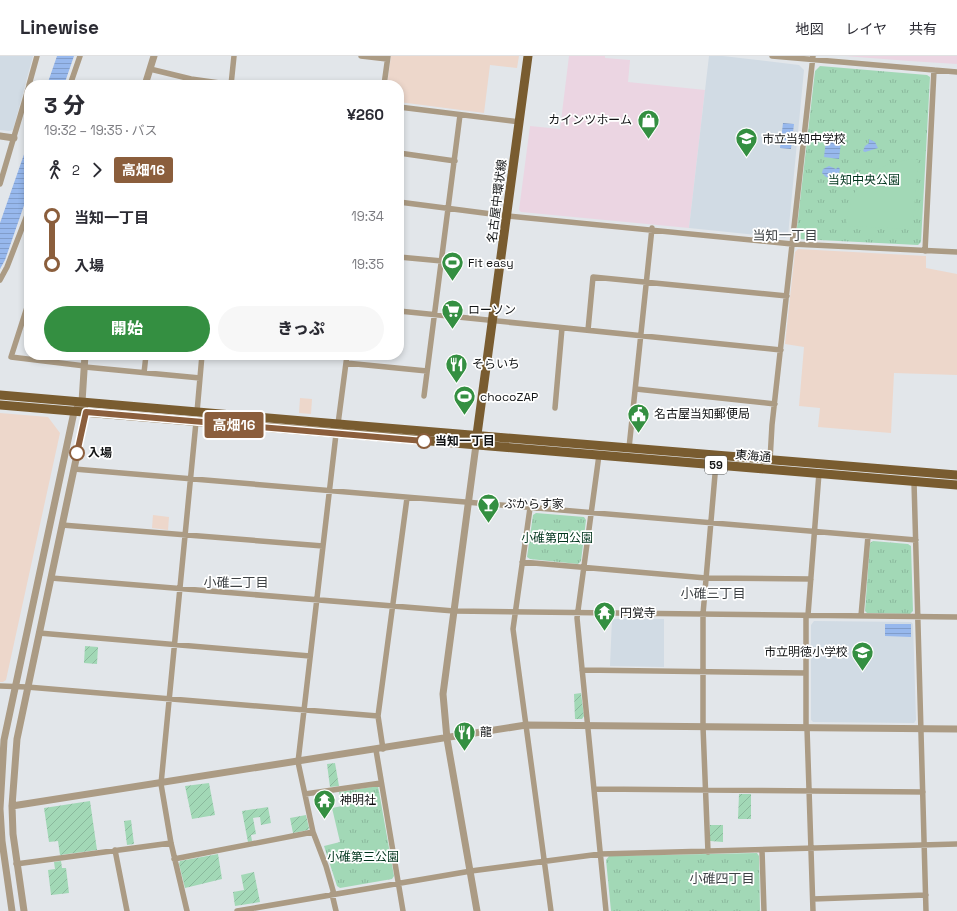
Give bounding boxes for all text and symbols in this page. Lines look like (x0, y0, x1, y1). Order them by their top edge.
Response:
text: Linewise (20, 15, 99, 40)
text: 地図 (795, 20, 823, 38)
text: レイヤ (845, 20, 887, 38)
text: 共有 (909, 20, 937, 38)
text: 3 分 (44, 91, 85, 119)
text: ¥260 (347, 105, 384, 124)
shop icon: カインツホーム (635, 107, 661, 140)
place label: カインツホーム (548, 112, 632, 128)
text: 19:32 – 19:35 · バス (44, 122, 158, 139)
school or university icon: 市立当知中学校 (733, 126, 759, 159)
place label: 市立当知中学校 (762, 131, 846, 147)
street label: 名古屋中環状線 (484, 158, 510, 244)
icon: walk (44, 159, 66, 181)
icon: forward (86, 159, 108, 181)
text: 高畑16 (122, 161, 165, 179)
text: 2 (72, 162, 80, 179)
park label: 当知中央公園 (828, 172, 900, 188)
text: 当知一丁目 (74, 208, 149, 227)
text: 19:34 (351, 208, 384, 225)
district label: 当知一丁目 (752, 227, 818, 244)
sports icon: Fit easy (440, 250, 466, 283)
place label: Fit easy (468, 255, 514, 271)
text: 入場 (74, 256, 104, 275)
text: 19:35 (352, 256, 384, 273)
supermarket icon: ローソン (440, 297, 466, 330)
place label: ローソン (468, 302, 516, 318)
button: 開始 (44, 306, 210, 352)
button: きっぷ (218, 306, 384, 352)
restaurant icon: そらいち (444, 351, 470, 384)
place label: そらいち (472, 356, 520, 372)
sports icon: chocoZAP (451, 384, 477, 417)
place label: chocoZAP (480, 389, 538, 405)
public building icon: 名古屋当知郵便局 (626, 401, 652, 434)
place label: 名古屋当知郵便局 (654, 406, 750, 422)
line badge: 高畑16 (206, 412, 262, 438)
text: 高畑16 (213, 416, 255, 434)
marker: 当知一丁目 (416, 433, 432, 449)
place label: 当知一丁目 (435, 433, 495, 449)
marker: 入場 (69, 445, 85, 461)
place label: 入場 (88, 445, 112, 461)
street label: 東海通 (734, 446, 772, 466)
road number: 59 (705, 456, 727, 474)
bar icon: ぷからす家 (476, 491, 502, 524)
place label: ぷからす家 (504, 496, 564, 512)
park label: 小碓第四公園 (521, 530, 593, 546)
district label: 小碓二丁目 (203, 574, 269, 591)
district label: 小碓三丁目 (680, 585, 746, 602)
temple icon: 円覚寺 (591, 600, 617, 633)
place label: 円覚寺 (620, 605, 656, 621)
school or university icon: 市立明徳小学校 (850, 639, 876, 672)
place label: 市立明徳小学校 (764, 644, 848, 660)
restaurant icon: 龍 (451, 719, 477, 752)
place label: 龍 (480, 724, 492, 740)
temple icon: 神明社 (311, 787, 337, 820)
place label: 神明社 (340, 792, 376, 808)
park label: 小碓第三公園 (327, 849, 399, 865)
district label: 小碓四丁目 (689, 870, 755, 887)

